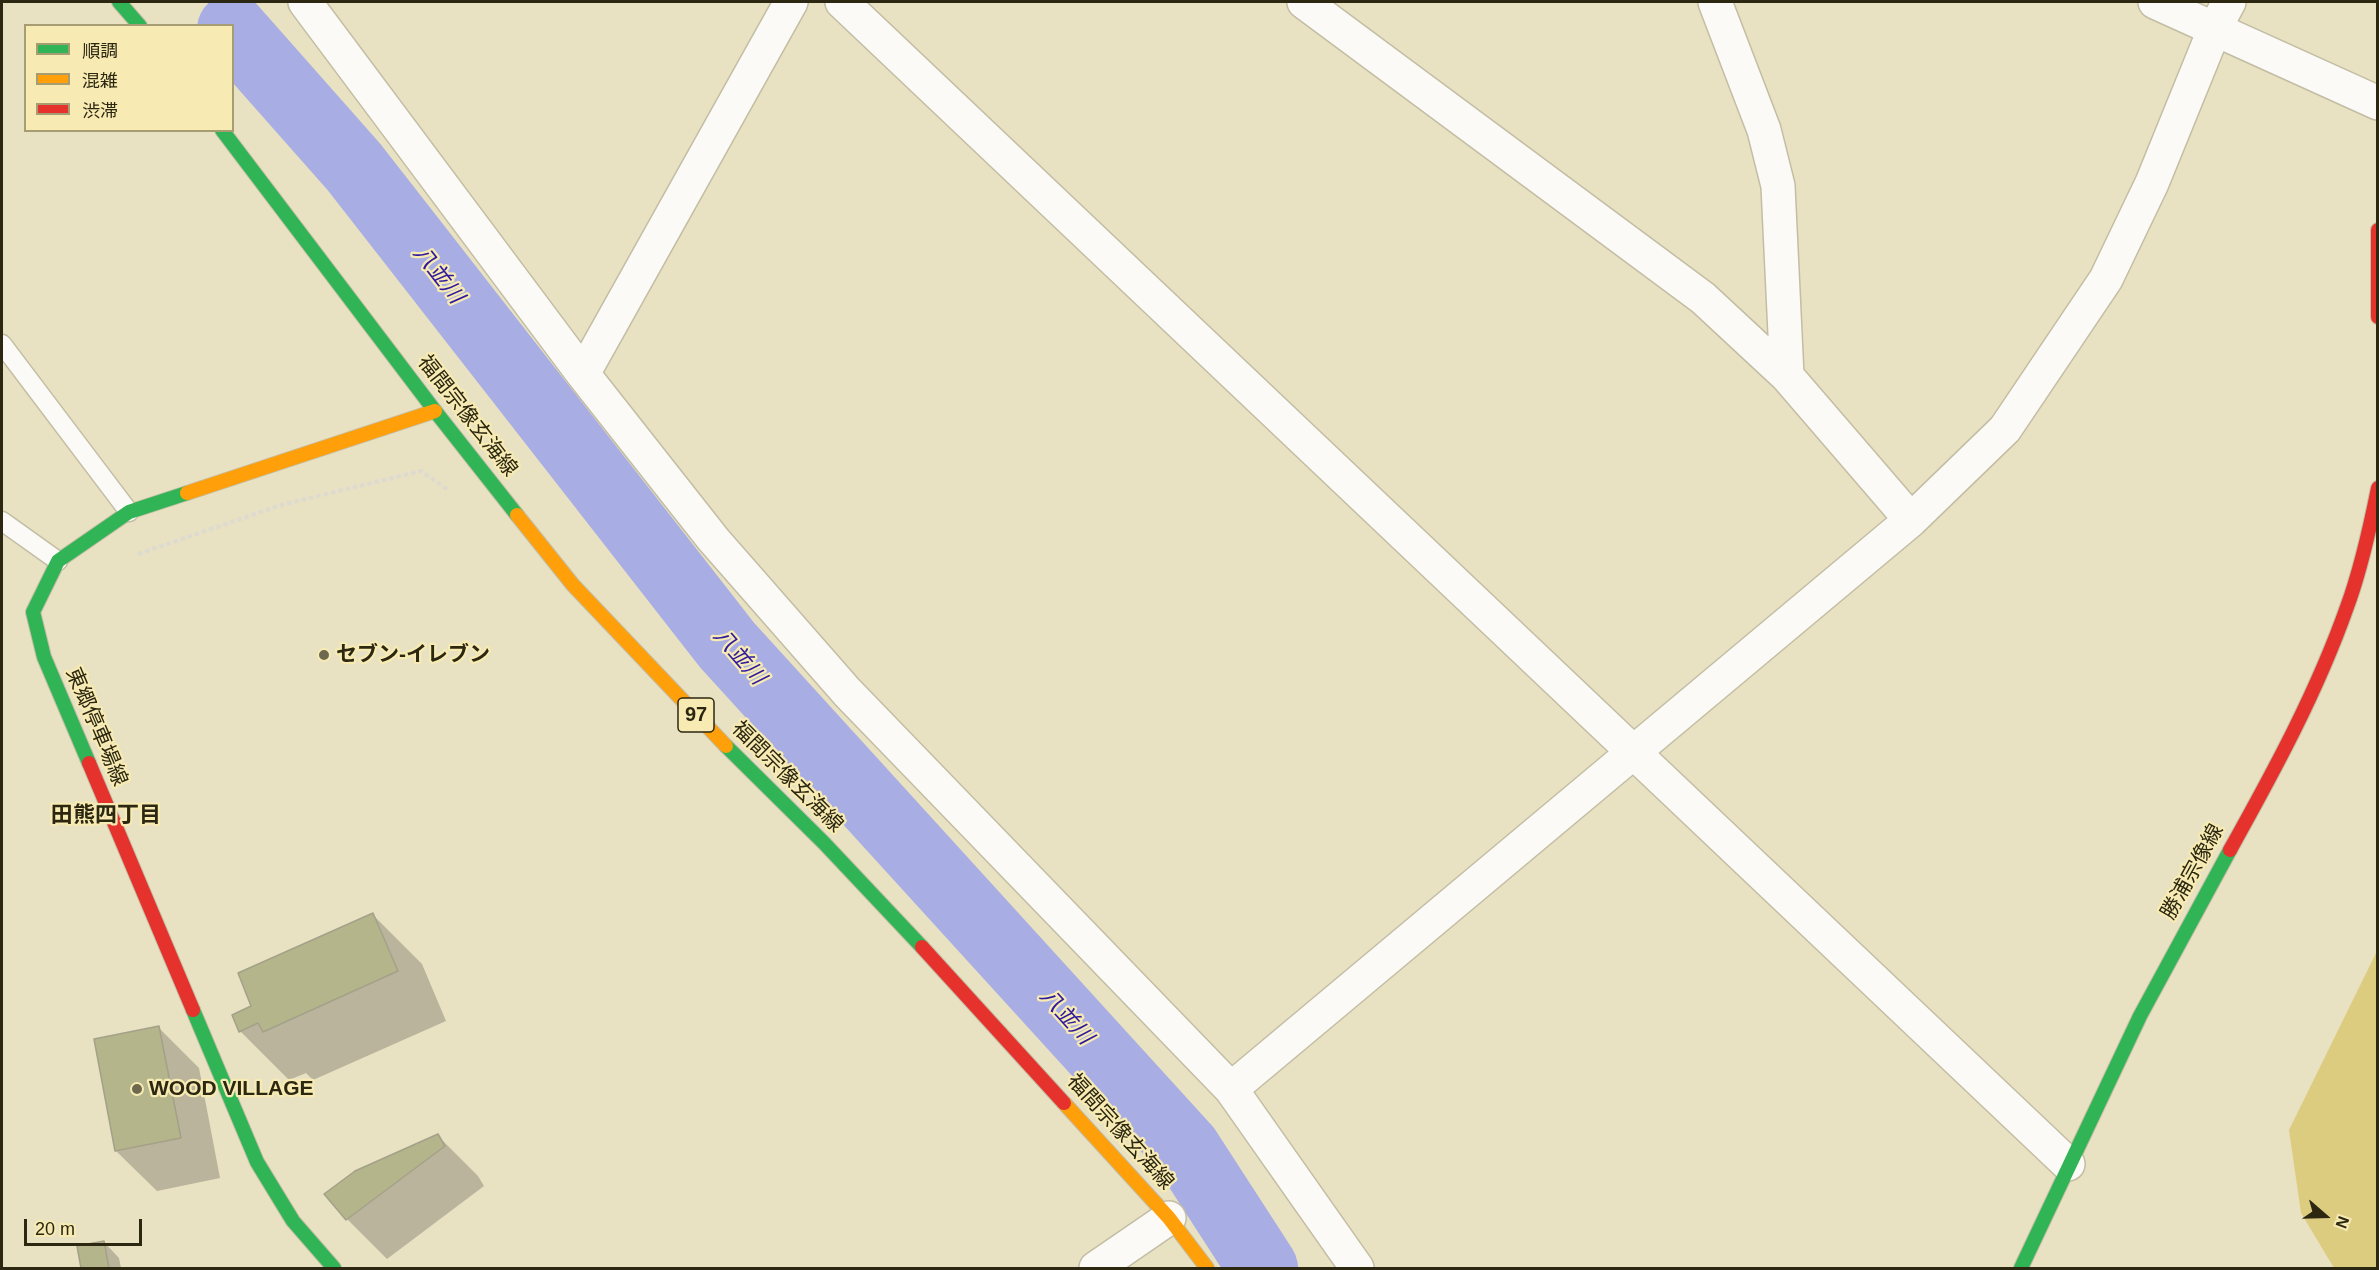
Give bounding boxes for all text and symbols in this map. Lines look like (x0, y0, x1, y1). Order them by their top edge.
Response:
legend (24, 24, 234, 132)
text: 順調 (82, 41, 118, 61)
text: 混雑 (82, 71, 118, 91)
text: 渋滞 (82, 101, 118, 121)
water label: 八並川 (407, 241, 469, 309)
street label: 福間宗像玄海線 (412, 350, 522, 482)
water label: 八並川 (707, 623, 771, 691)
place label: セブン-イレブン (336, 642, 490, 668)
marker: セブン-イレブン (317, 648, 331, 662)
street label: 東郷停車場線 (60, 664, 132, 790)
road number: 97 (678, 698, 714, 732)
street label: 福間宗像玄海線 (726, 716, 848, 838)
district label: 田熊四丁目 (51, 803, 161, 829)
street label: 勝浦宗像線 (2157, 820, 2229, 924)
water label: 八並川 (1034, 984, 1098, 1050)
street label: 福間宗像玄海線 (1061, 1069, 1179, 1195)
place label: WOOD VILLAGE (149, 1076, 313, 1102)
marker: WOOD VILLAGE (130, 1082, 144, 1096)
north arrow (2295, 1186, 2355, 1246)
scale bar (27, 1207, 146, 1245)
text: N (2332, 1214, 2352, 1231)
text: 20 m (35, 1219, 75, 1239)

